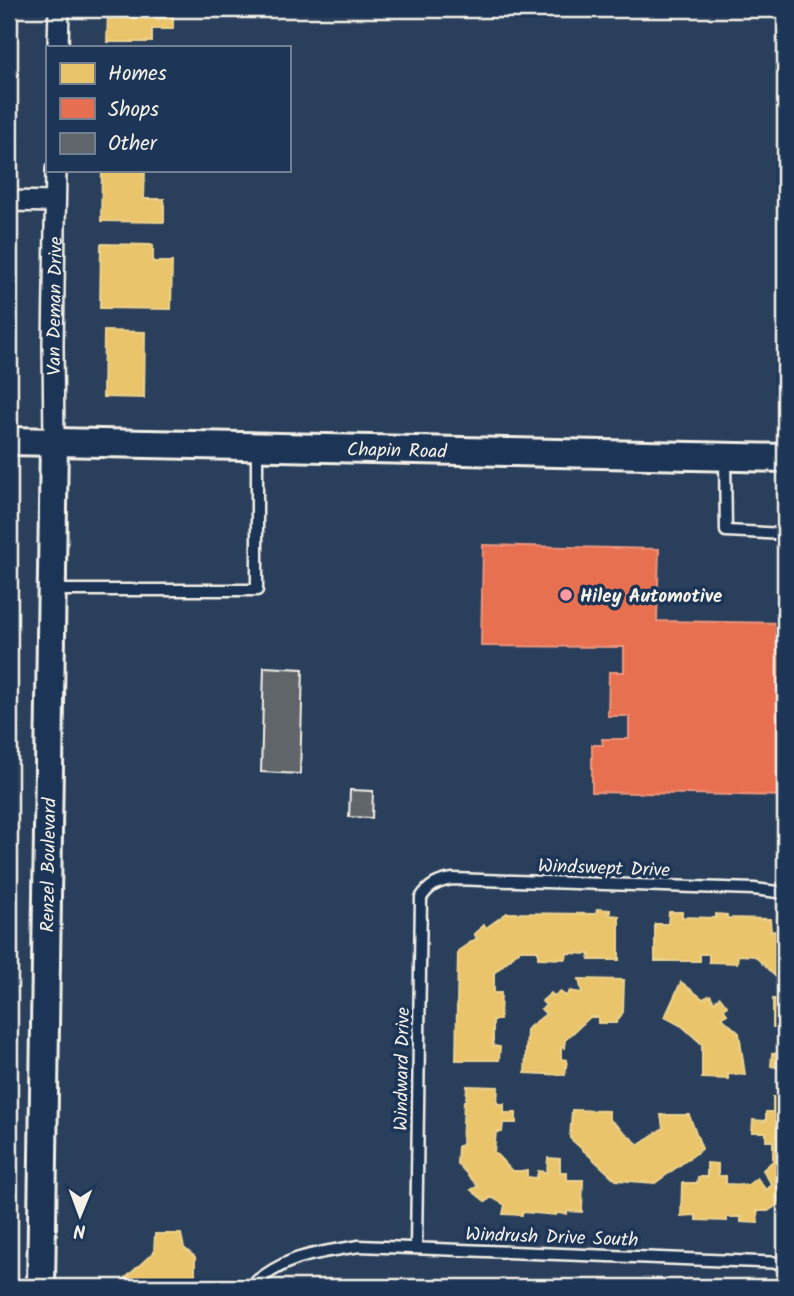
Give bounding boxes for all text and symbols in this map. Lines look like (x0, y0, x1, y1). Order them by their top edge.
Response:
legend (46, 46, 290, 172)
text: Homes (108, 58, 167, 91)
text: Shops (108, 94, 159, 127)
text: Other (108, 128, 158, 161)
street label: Van Deman Drive (40, 236, 72, 376)
street label: Chapin Road (347, 435, 448, 468)
place label: Hiley Automotive (580, 582, 722, 612)
marker: Hiley Automotive (558, 587, 574, 603)
street label: Renzel Boulevard (33, 797, 66, 933)
street label: Windswept Drive (537, 852, 671, 886)
street label: Windward Drive (387, 1006, 419, 1131)
north arrow (46, 1180, 116, 1250)
text: N (73, 1215, 86, 1245)
street label: Windrush Drive South (465, 1220, 639, 1256)

